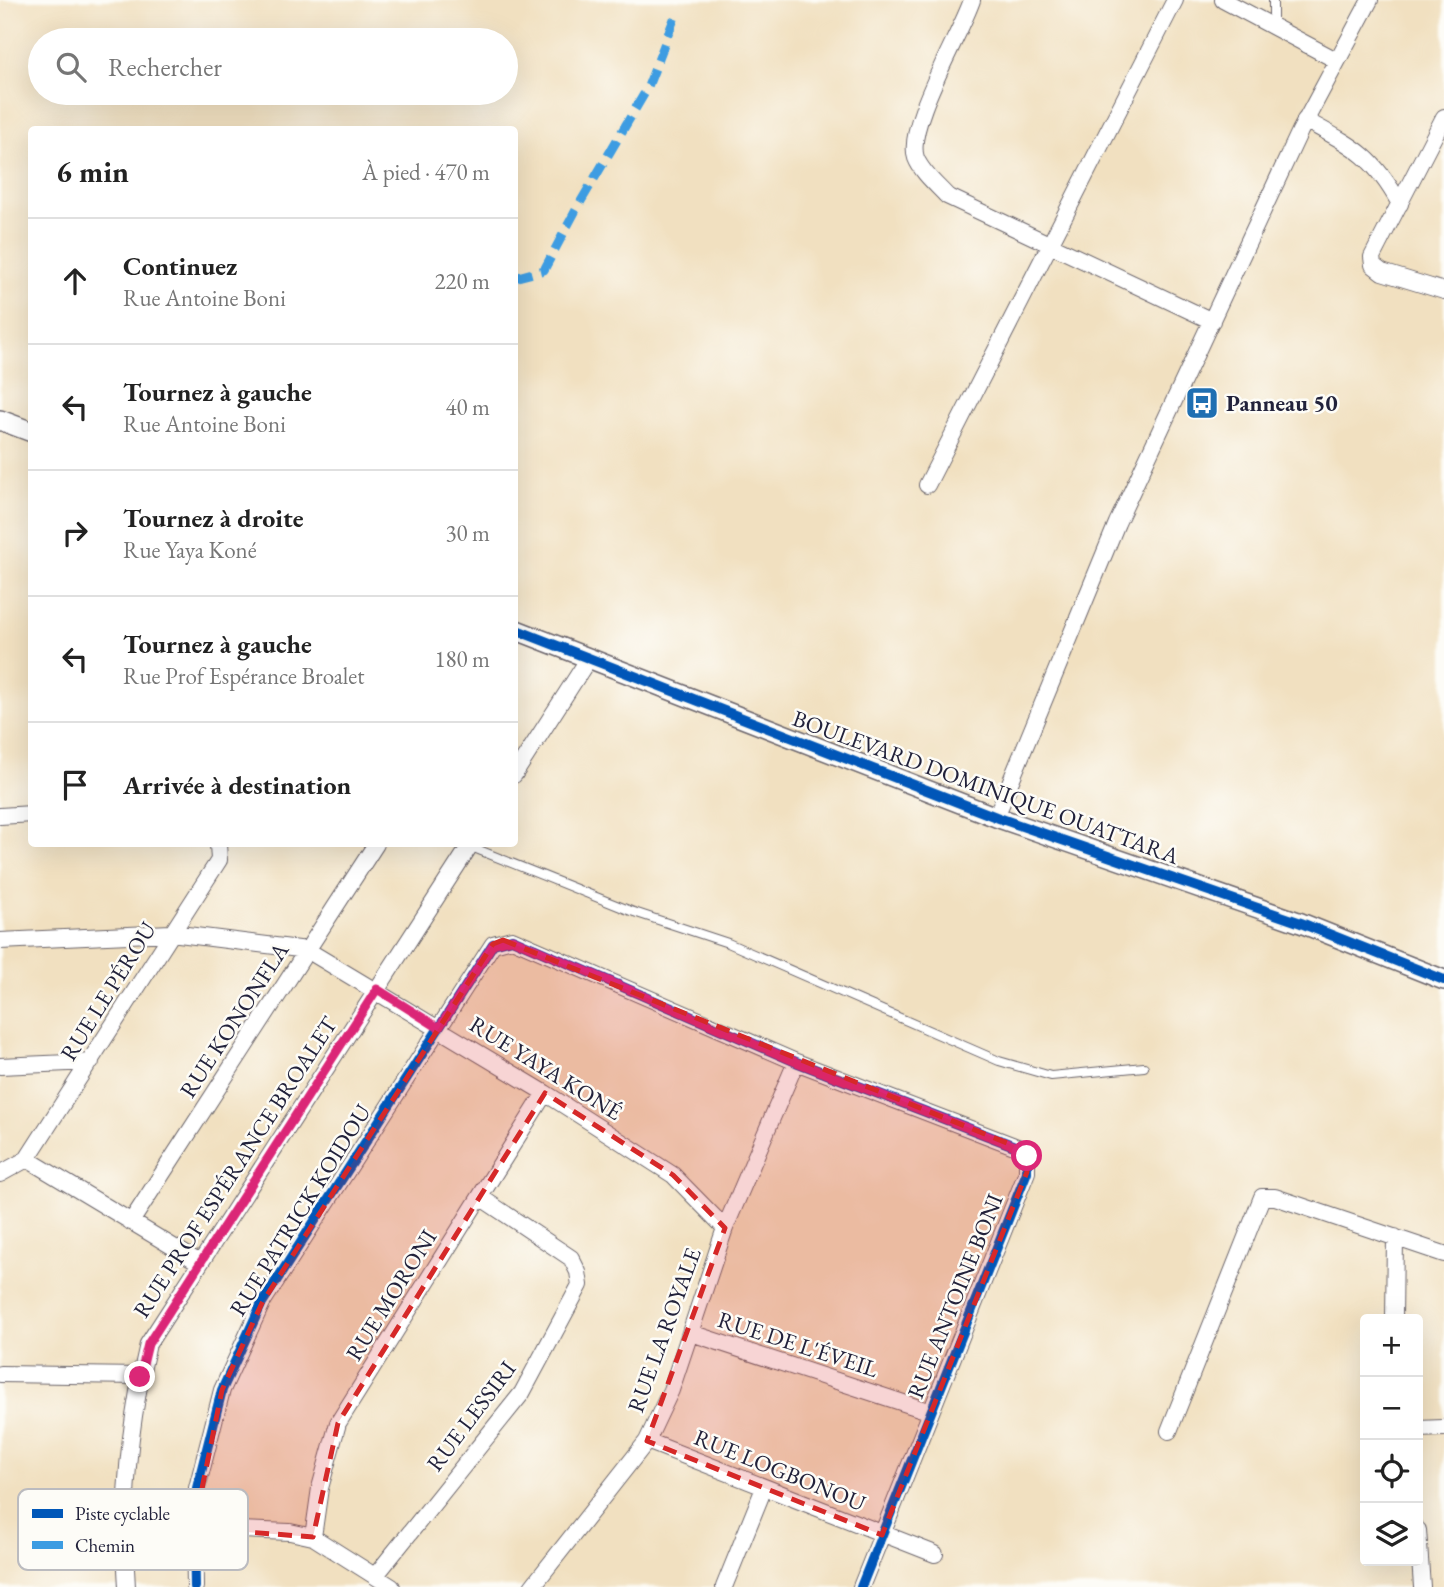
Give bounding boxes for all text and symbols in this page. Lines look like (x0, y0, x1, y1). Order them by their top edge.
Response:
search box (28, 28, 518, 105)
icon: search (52, 48, 90, 86)
text: Rechercher (108, 50, 222, 84)
text: 6 min (56, 152, 129, 191)
text: À pied · 470 m (362, 157, 490, 187)
text: Continuez (123, 249, 237, 283)
icon: ahead (56, 262, 94, 300)
text: 220 m (434, 266, 490, 296)
text: Rue Antoine Boni (123, 283, 286, 313)
text: Tournez à gauche (123, 375, 312, 409)
bus stop icon: Panneau 50 (1183, 384, 1221, 422)
icon: left (56, 388, 94, 426)
place label: Panneau 50 (1226, 388, 1338, 418)
text: 40 m (445, 392, 490, 422)
text: Rue Antoine Boni (123, 409, 286, 439)
text: Tournez à droite (123, 501, 304, 535)
icon: right (56, 514, 94, 552)
text: 30 m (445, 518, 490, 548)
text: Rue Yaya Koné (123, 535, 257, 565)
text: Tournez à gauche (123, 627, 312, 661)
icon: left (56, 640, 94, 678)
text: 180 m (434, 644, 490, 674)
text: Rue Prof Espérance Broalet (123, 661, 365, 691)
street label: BOULEVARD DOMINIQUE OUATTARA (789, 703, 1184, 871)
icon: arrive (56, 766, 94, 804)
text: Arrivée à destination (123, 768, 351, 802)
street label: RUE LE PÉROU (53, 916, 163, 1066)
street label: RUE KONONFLA (173, 936, 296, 1103)
street label: RUE YAYA KONÉ (464, 1009, 628, 1127)
street label: RUE PROF ESPÉRANCE BROALET (126, 1010, 344, 1323)
street label: RUE PATRICK KOIDOU (223, 1098, 377, 1322)
route start (1011, 1140, 1042, 1171)
street label: RUE ANTOINE BONI (900, 1189, 1010, 1403)
street label: RUE MORONI (339, 1224, 443, 1366)
street label: RUE LA ROYALE (620, 1244, 708, 1416)
street label: RUE DE L'ÉVEIL (714, 1304, 882, 1384)
map controls (1360, 1314, 1423, 1566)
button: + (1360, 1314, 1423, 1377)
street label: RUE LESSIRI (420, 1355, 522, 1477)
route end (124, 1361, 155, 1392)
button: − (1360, 1377, 1423, 1440)
street label: RUE LOGBONOU (690, 1422, 870, 1518)
button: locate (1360, 1440, 1423, 1503)
legend (18, 1489, 248, 1570)
text: Piste cyclable (75, 1501, 170, 1526)
button: layers (1360, 1503, 1423, 1566)
text: Chemin (75, 1533, 135, 1558)

